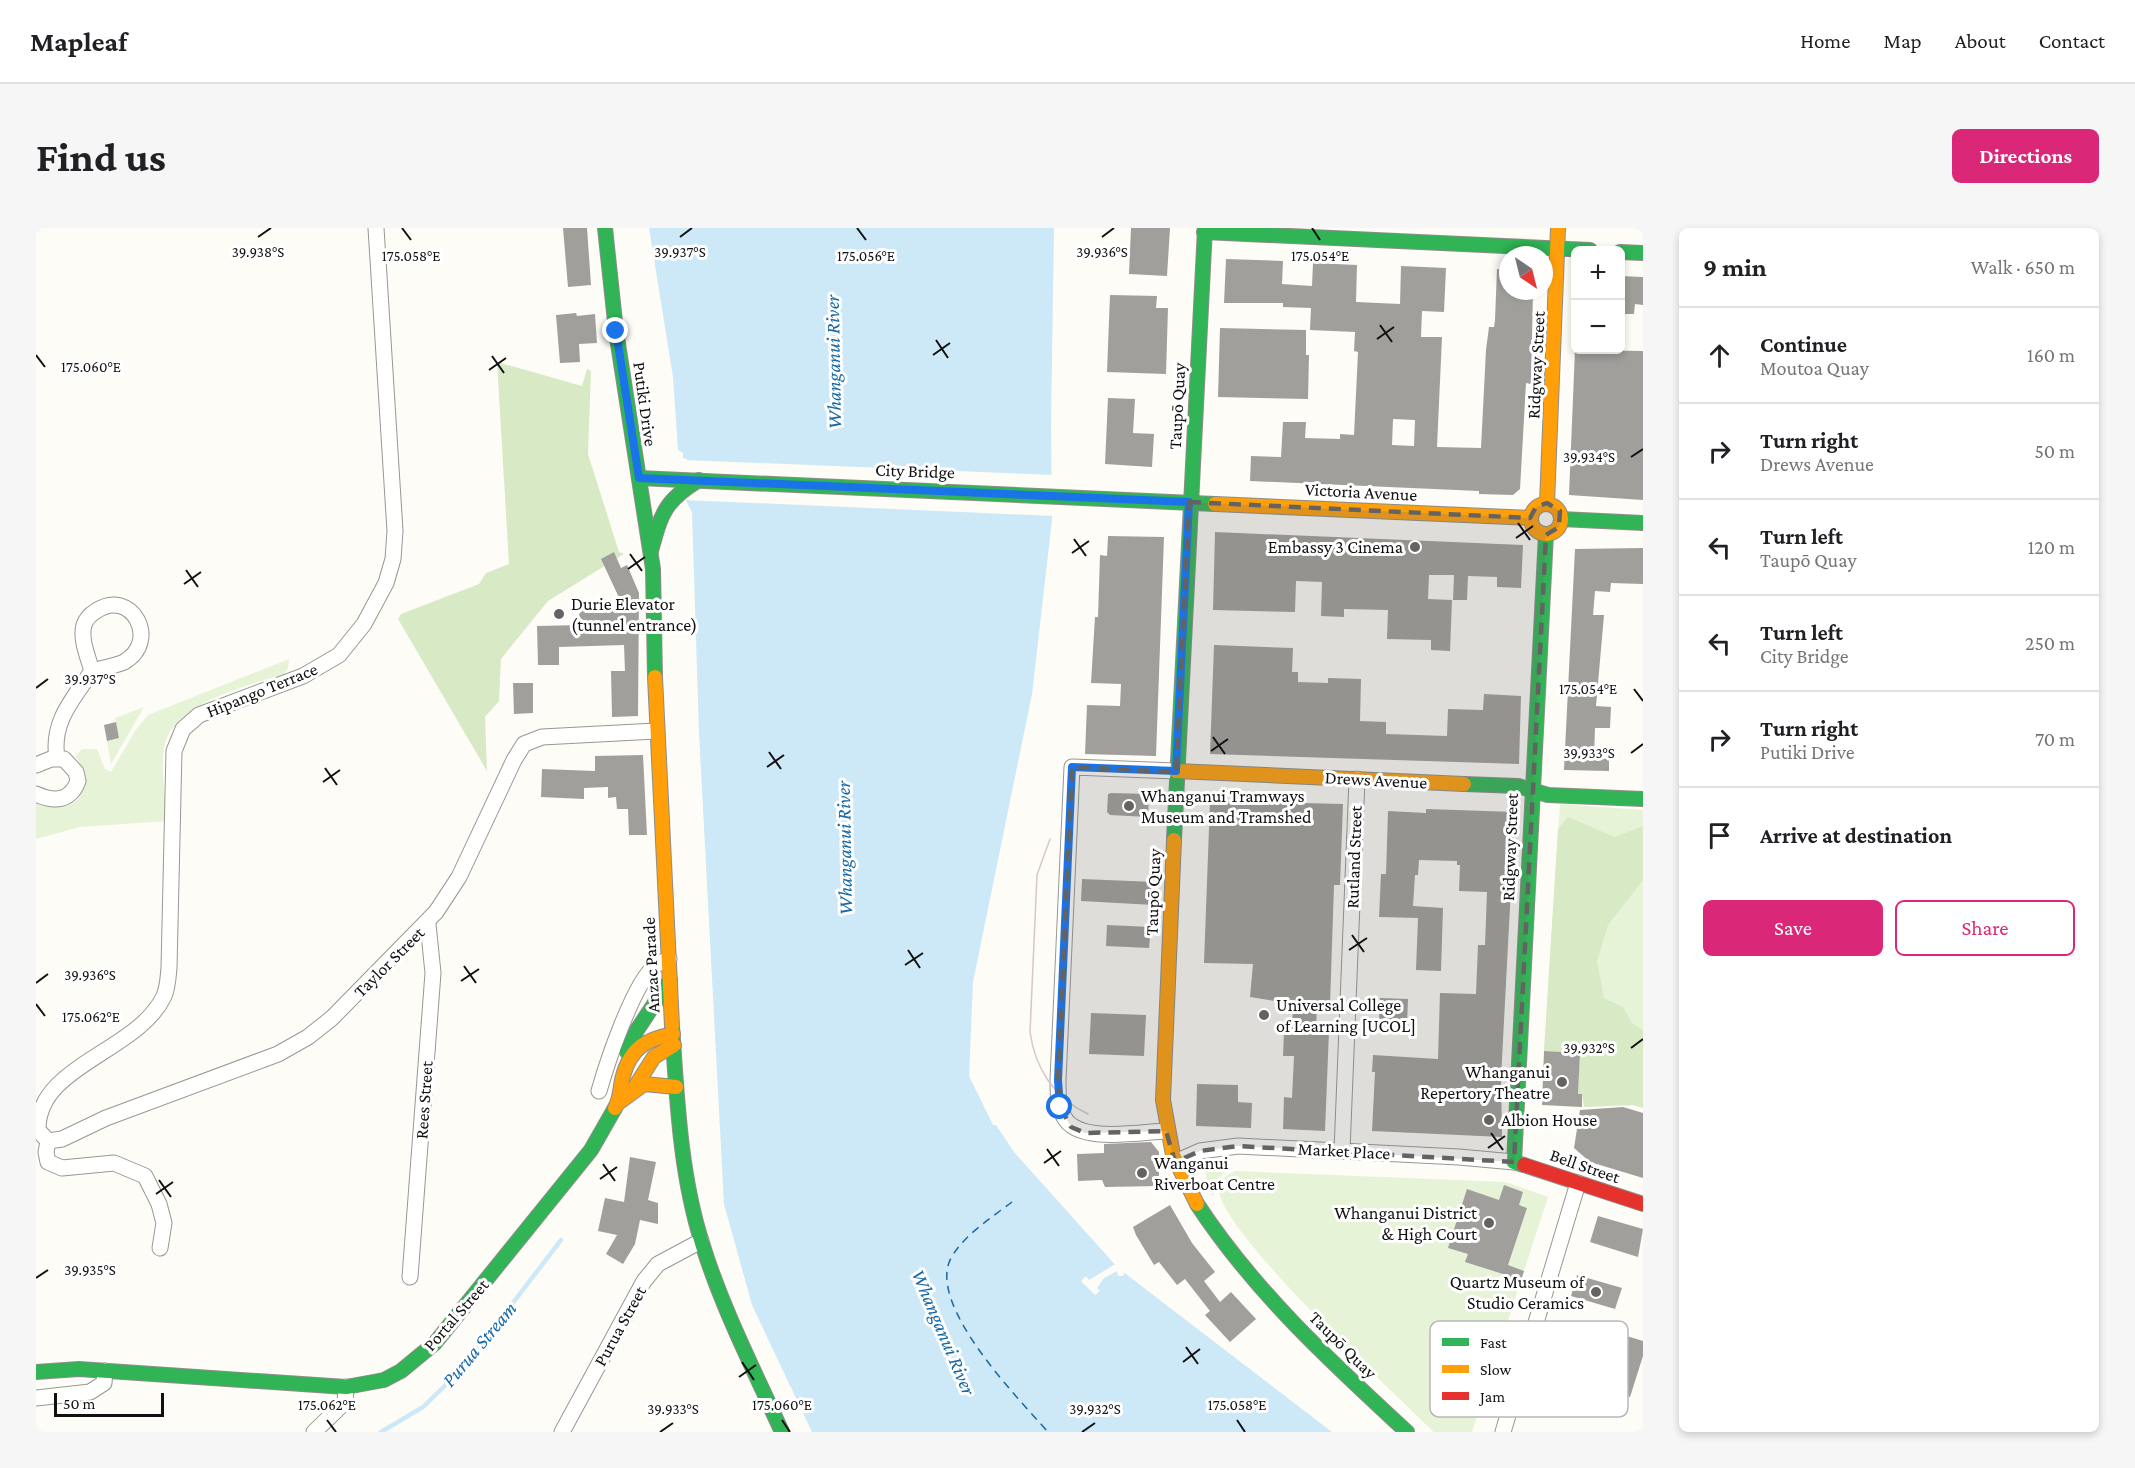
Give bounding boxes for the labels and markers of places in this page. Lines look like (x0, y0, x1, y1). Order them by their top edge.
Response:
place label: Embassy 3 Cinema (1268, 537, 1403, 557)
marker: Embassy 3 Cinema (1408, 540, 1422, 554)
place label: Durie Elevator (tunnel entrance) (571, 594, 697, 636)
marker: Durie Elevator (tunnel entrance) (552, 607, 566, 621)
place label: Whanganui Tramways Museum and Tramshed (1141, 786, 1312, 827)
marker: Whanganui Tramways Museum and Tramshed (1122, 799, 1136, 813)
place label: Universal College of Learning [UCOL] (1276, 995, 1416, 1036)
marker: Universal College of Learning [UCOL] (1257, 1008, 1271, 1022)
place label: Whanganui Repertory Theatre (1420, 1062, 1550, 1103)
marker: Whanganui Repertory Theatre (1555, 1075, 1569, 1089)
place label: Albion House (1501, 1110, 1597, 1130)
marker: Albion House (1482, 1113, 1496, 1127)
place label: Wanganui Riverboat Centre (1154, 1153, 1275, 1194)
marker: Wanganui Riverboat Centre (1135, 1166, 1149, 1180)
place label: Whanganui District & High Court (1334, 1203, 1478, 1244)
marker: Whanganui District & High Court (1482, 1216, 1496, 1230)
place label: Quartz Museum of Studio Ceramics (1450, 1272, 1586, 1313)
marker: Quartz Museum of Studio Ceramics (1589, 1285, 1603, 1299)

